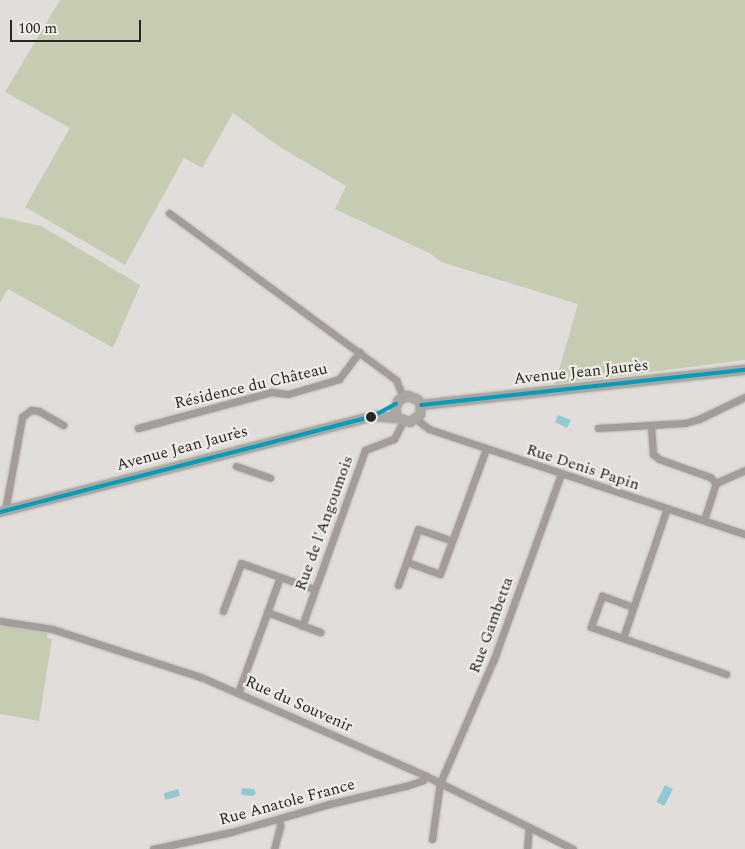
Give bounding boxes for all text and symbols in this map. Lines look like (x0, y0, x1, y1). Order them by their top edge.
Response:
scale bar (12, 10, 144, 42)
text: 100 m (18, 17, 57, 40)
street label: Avenue Jean Jaurès (513, 355, 649, 389)
street label: Résidence du Château (173, 359, 329, 413)
unlabelled marker (366, 412, 376, 422)
street label: Avenue Jean Jaurès (114, 421, 250, 475)
street label: Rue Denis Papin (524, 440, 642, 494)
street label: Rue de l'Angoumois (291, 453, 357, 593)
street label: Rue Gambetta (465, 574, 517, 676)
street label: Rue du Souvenir (242, 672, 356, 736)
street label: Rue Anatole France (217, 775, 357, 829)

